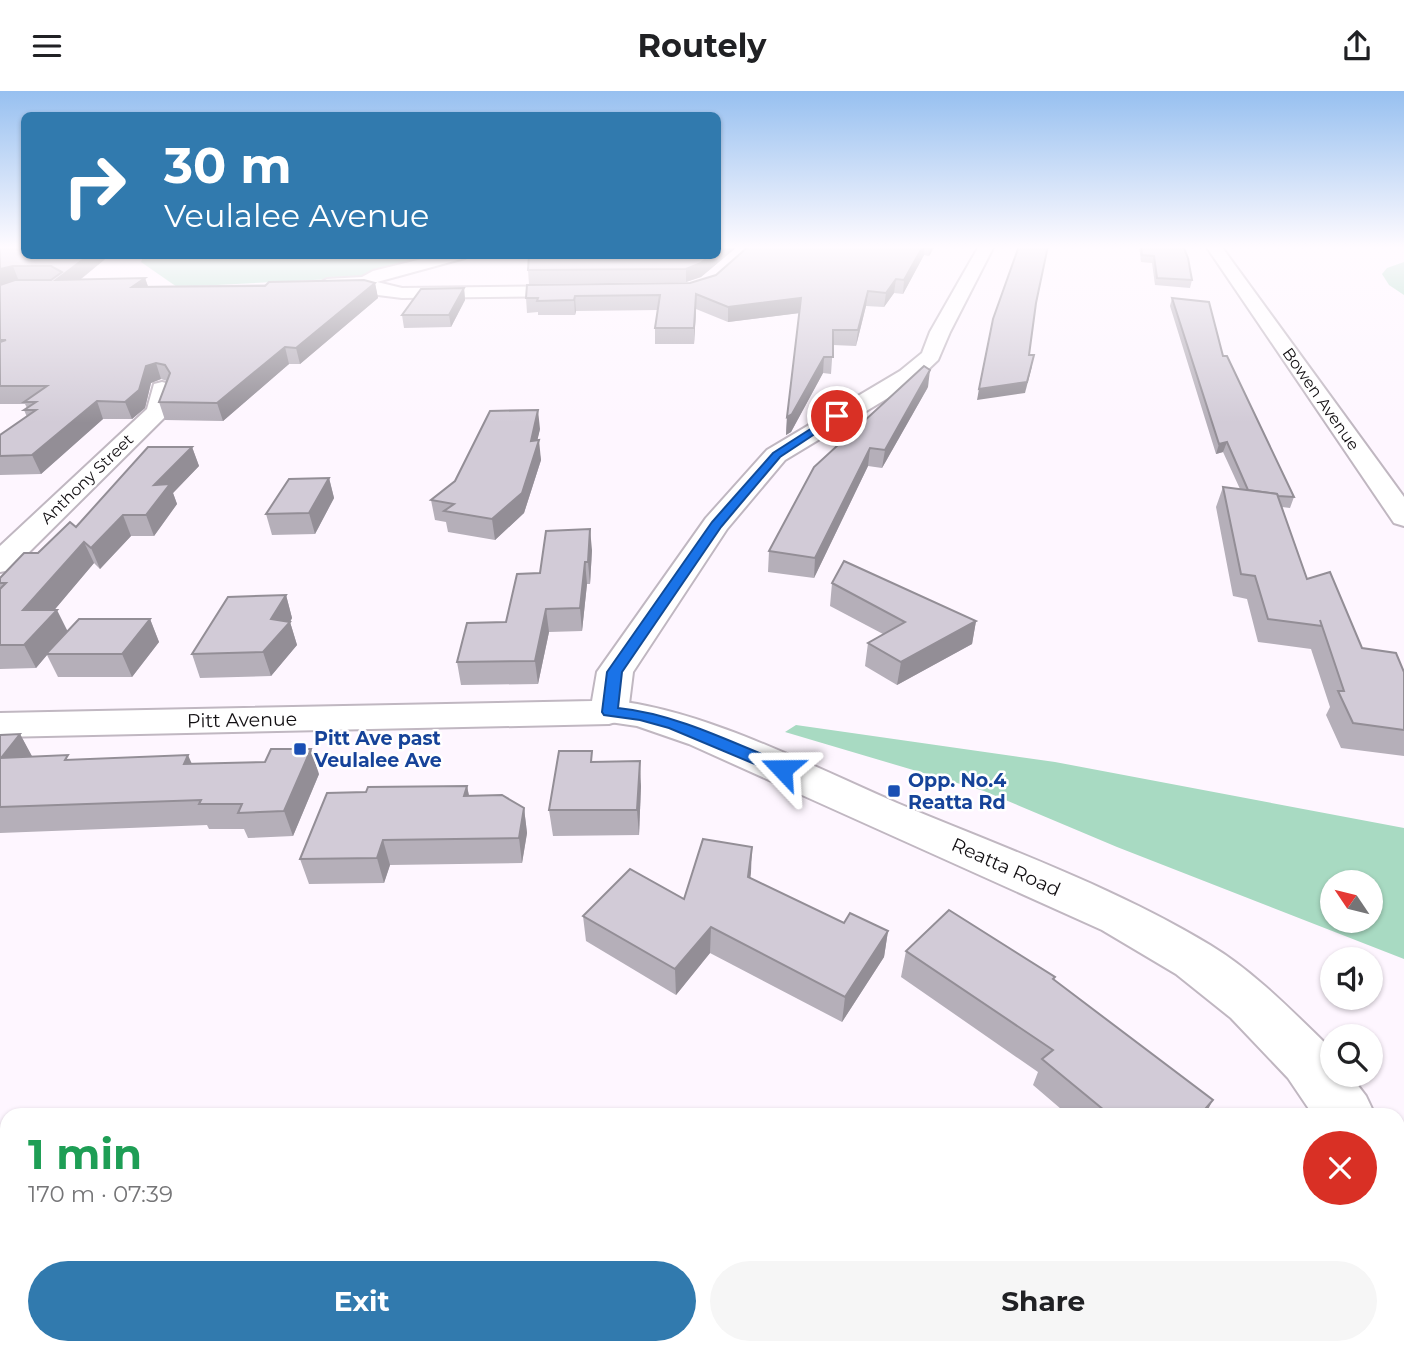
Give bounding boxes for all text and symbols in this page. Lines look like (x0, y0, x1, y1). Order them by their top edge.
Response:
text: Routely (638, 26, 766, 65)
icon: menu (28, 27, 66, 65)
icon: share (1338, 27, 1376, 65)
text: 30 m (164, 136, 292, 195)
icon: right (49, 140, 140, 231)
text: Veulalee Avenue (164, 196, 429, 235)
street label: Bowen Avenue (1279, 344, 1363, 454)
pin (807, 386, 867, 446)
icon: arrive (818, 397, 856, 435)
street label: Anthony Street (37, 430, 138, 528)
street label: Pitt Avenue (187, 708, 297, 732)
place label: Pitt Ave past Veulalee Ave (313, 727, 442, 772)
position arrow (745, 732, 819, 806)
marker: Pitt Ave past Veulalee Ave (292, 741, 308, 757)
place label: Opp. No.4 Reatta Rd (908, 769, 1006, 814)
marker: Opp. No.4 Reatta Rd (886, 783, 902, 799)
street label: Reatta Road (948, 833, 1064, 901)
north arrow (1320, 870, 1382, 933)
map controls (1320, 870, 1383, 1087)
button: sound (1320, 947, 1383, 1010)
button: search (1320, 1024, 1383, 1087)
text: 1 min (28, 1128, 142, 1180)
button: close (1303, 1131, 1377, 1205)
text: 170 m · 07:39 (28, 1180, 173, 1208)
button: Exit (28, 1261, 696, 1341)
button: Share (710, 1261, 1377, 1341)

